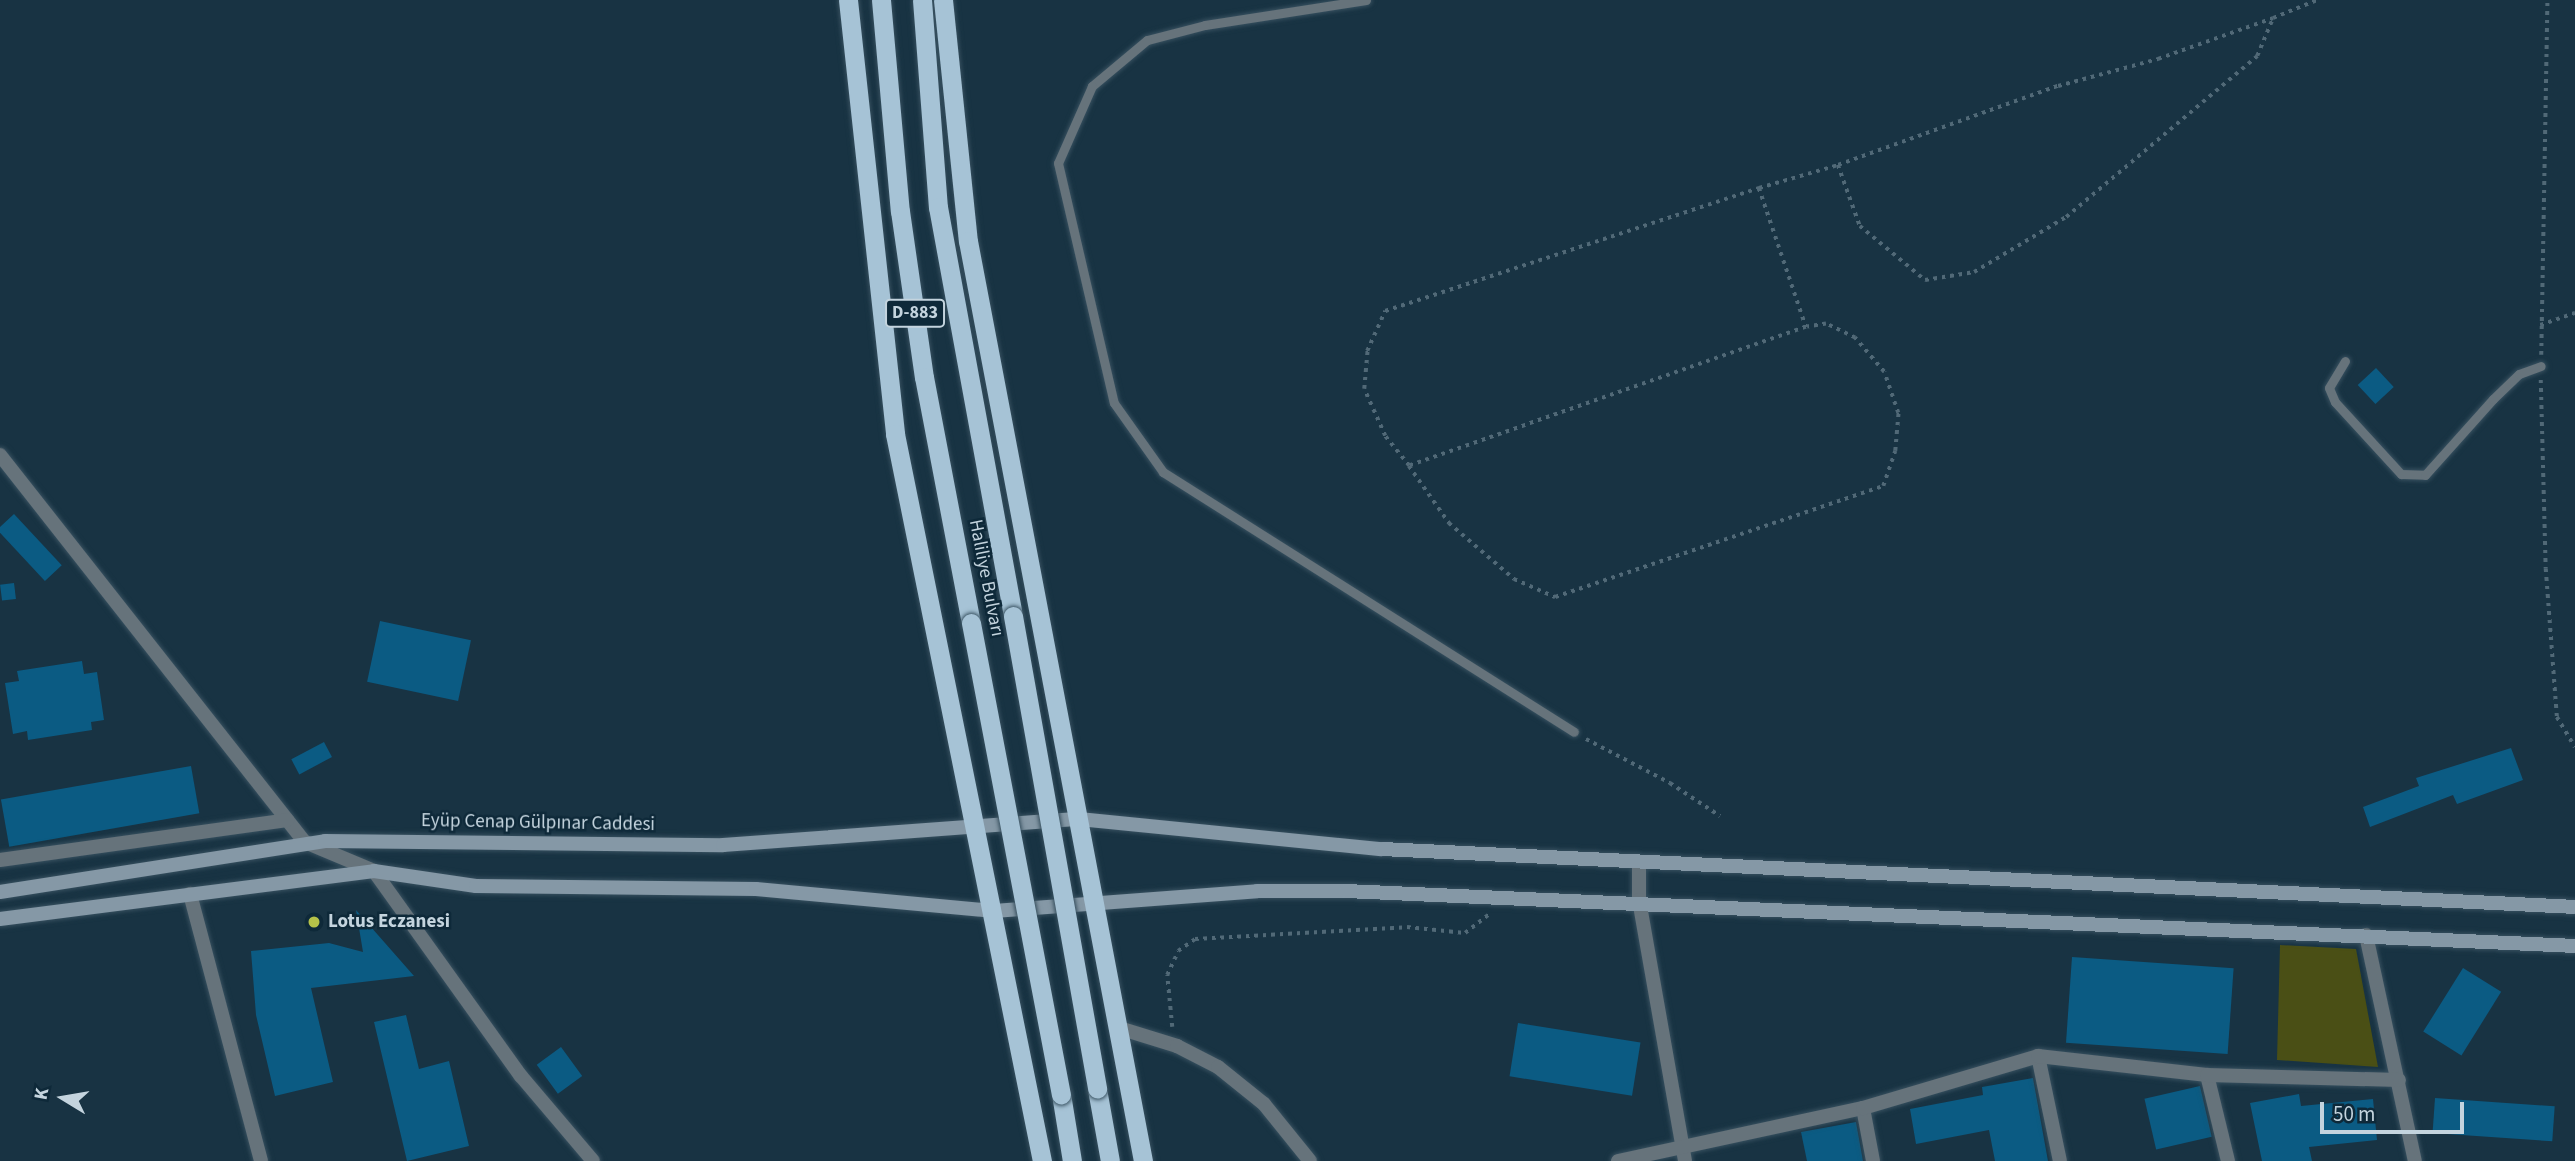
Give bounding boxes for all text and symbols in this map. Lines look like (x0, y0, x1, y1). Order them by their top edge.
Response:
road number: D-883 (884, 298, 946, 328)
street label: Haliliye Bulvarı (963, 518, 1009, 638)
street label: Eyüp Cenap Gülpınar Caddesi (421, 810, 655, 836)
place label: Lotus Eczanesi (328, 911, 450, 933)
marker: Lotus Eczanesi (306, 914, 322, 930)
north arrow (28, 1063, 98, 1133)
text: K (28, 1086, 56, 1102)
scale bar (2323, 1088, 2466, 1132)
text: 50 m (2333, 1099, 2375, 1129)

